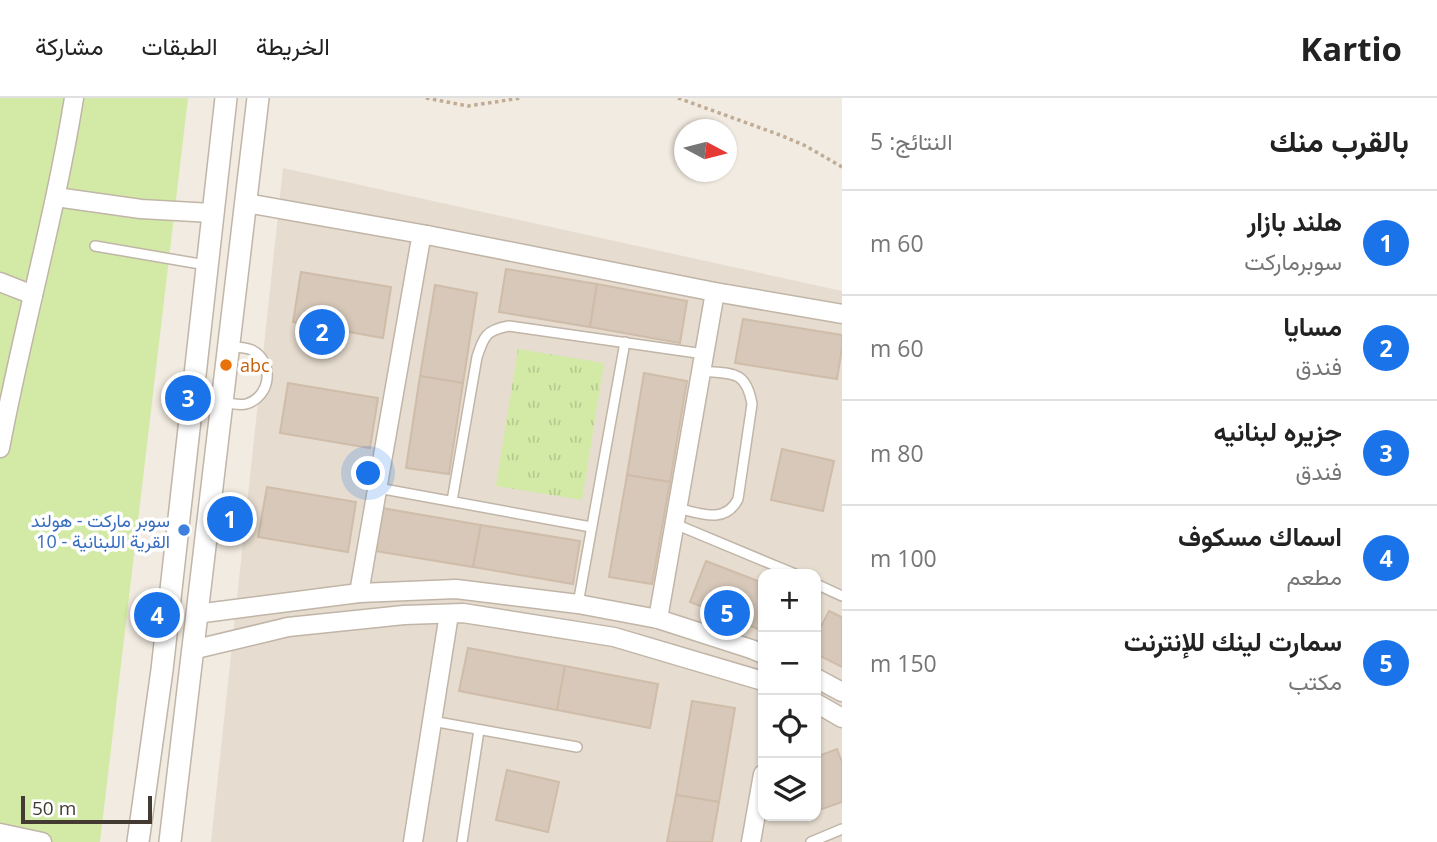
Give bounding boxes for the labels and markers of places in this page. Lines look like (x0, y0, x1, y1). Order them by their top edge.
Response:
pin: 2 (299, 306, 345, 358)
place label: abc (240, 353, 270, 377)
marker: abc (218, 357, 234, 373)
pin: 3 (165, 372, 211, 424)
pin: 1 (207, 493, 253, 545)
place label: سوبر ماركت - هولند 10 - القرية اللبنانية (31, 508, 170, 553)
marker: سوبر ماركت - هولند 10 - القرية اللبنانية (176, 522, 192, 538)
pin: 5 (704, 587, 750, 639)
pin: 4 (134, 589, 180, 641)

